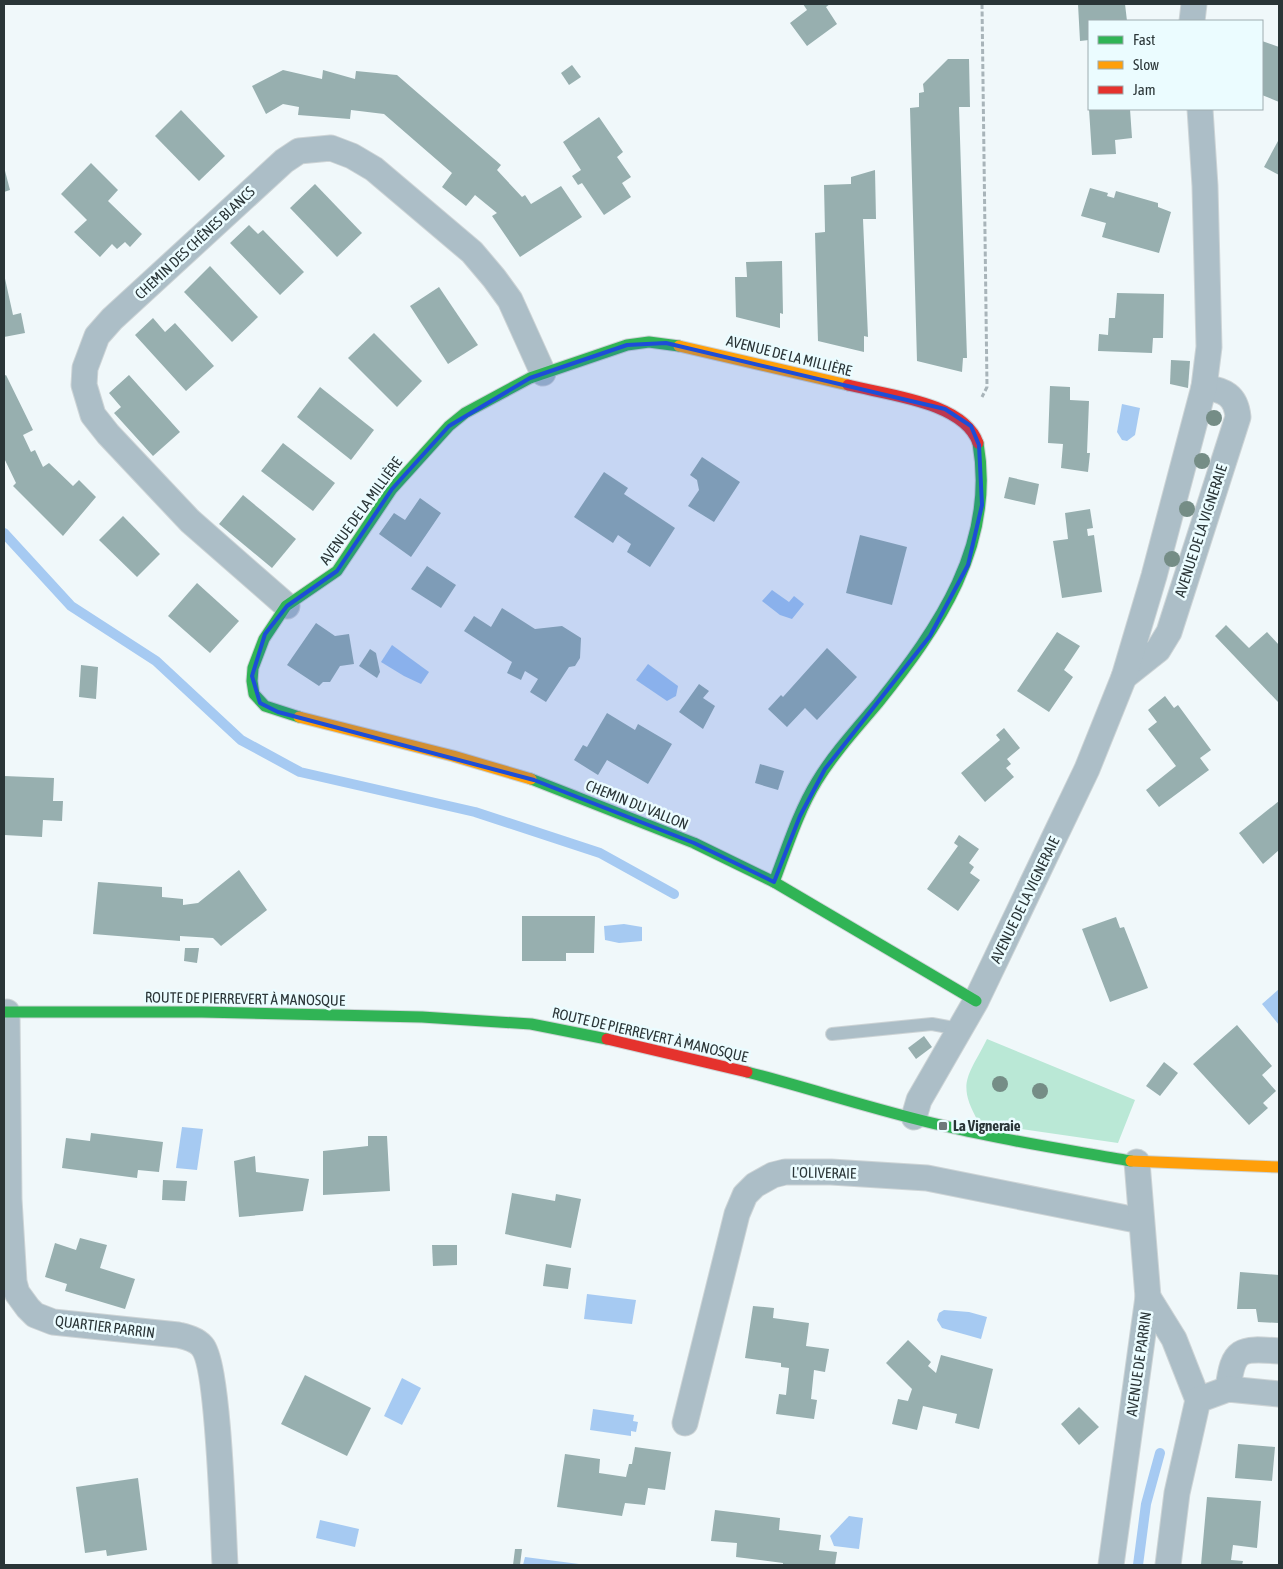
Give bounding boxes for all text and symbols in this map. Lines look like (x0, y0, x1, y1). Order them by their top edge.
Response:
legend (1088, 20, 1263, 110)
text: Fast (1133, 31, 1155, 48)
text: Slow (1133, 56, 1159, 73)
text: Jam (1133, 81, 1156, 98)
street label: CHEMIN DES CHÊNES BLANCS (131, 183, 258, 303)
street label: AVENUE DE LA MILLIÈRE (725, 332, 854, 379)
street label: AVENUE DE LA MILLIÈRE (316, 453, 406, 568)
street label: AVENUE DE LA VIGNERAIE (1171, 462, 1230, 599)
street label: CHEMIN DU VALLON (583, 776, 691, 833)
street label: AVENUE DE LA VIGNERAIE (987, 833, 1063, 966)
street label: ROUTE DE PIERREVERT À MANOSQUE (145, 988, 346, 1009)
street label: ROUTE DE PIERREVERT À MANOSQUE (551, 1004, 750, 1065)
place label: La Vigneraie (953, 1117, 1021, 1134)
marker: La Vigneraie (937, 1120, 949, 1132)
street label: L'OLIVERAIE (792, 1163, 857, 1182)
street label: AVENUE DE PARRIN (1123, 1310, 1154, 1417)
street label: QUARTIER PARRIN (54, 1312, 156, 1341)

